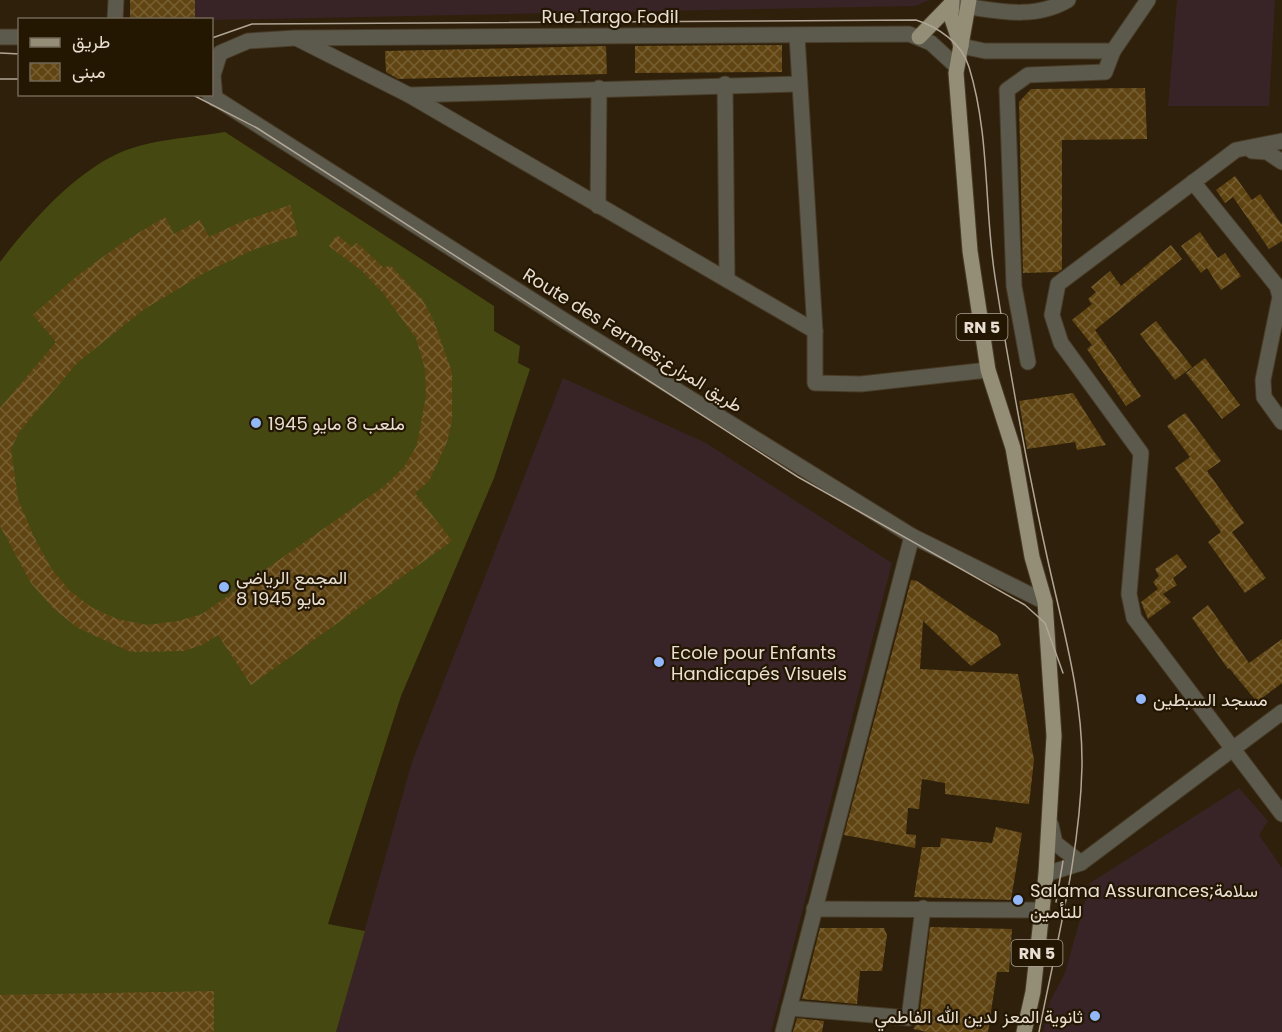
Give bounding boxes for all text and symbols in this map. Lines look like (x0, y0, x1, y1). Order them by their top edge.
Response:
street label: Rue Targo Fodil (541, 4, 679, 29)
legend (18, 18, 213, 96)
text: طريق (72, 29, 110, 54)
text: مبنى (72, 59, 106, 84)
street label: Route des Fermes;طريق المزارع (518, 262, 748, 418)
road number: RN 5 (956, 314, 1008, 340)
place label: ملعب 8 مايو 1945 (268, 411, 405, 436)
marker: ملعب 8 مايو 1945 (249, 416, 263, 430)
place label: المجمع الرياضي 8 مايو 1945 (236, 565, 347, 611)
marker: المجمع الرياضي 8 مايو 1945 (217, 580, 231, 594)
place label: Ecole pour Enfants Handicapés Visuels (671, 640, 847, 686)
marker: Ecole pour Enfants Handicapés Visuels (652, 655, 666, 669)
place label: مسجد السبطين (1153, 687, 1268, 712)
marker: مسجد السبطين (1134, 692, 1148, 706)
place label: Salama Assurances;سلامة للتأمين (1030, 878, 1258, 924)
marker: Salama Assurances;سلامة للتأمين (1011, 893, 1025, 907)
road number: RN 5 (1012, 940, 1062, 966)
place label: ثانوية المعز لدين الله الفاطمي (874, 1004, 1083, 1032)
marker: ثانوية المعز لدين الله الفاطمي (1088, 1009, 1102, 1023)

